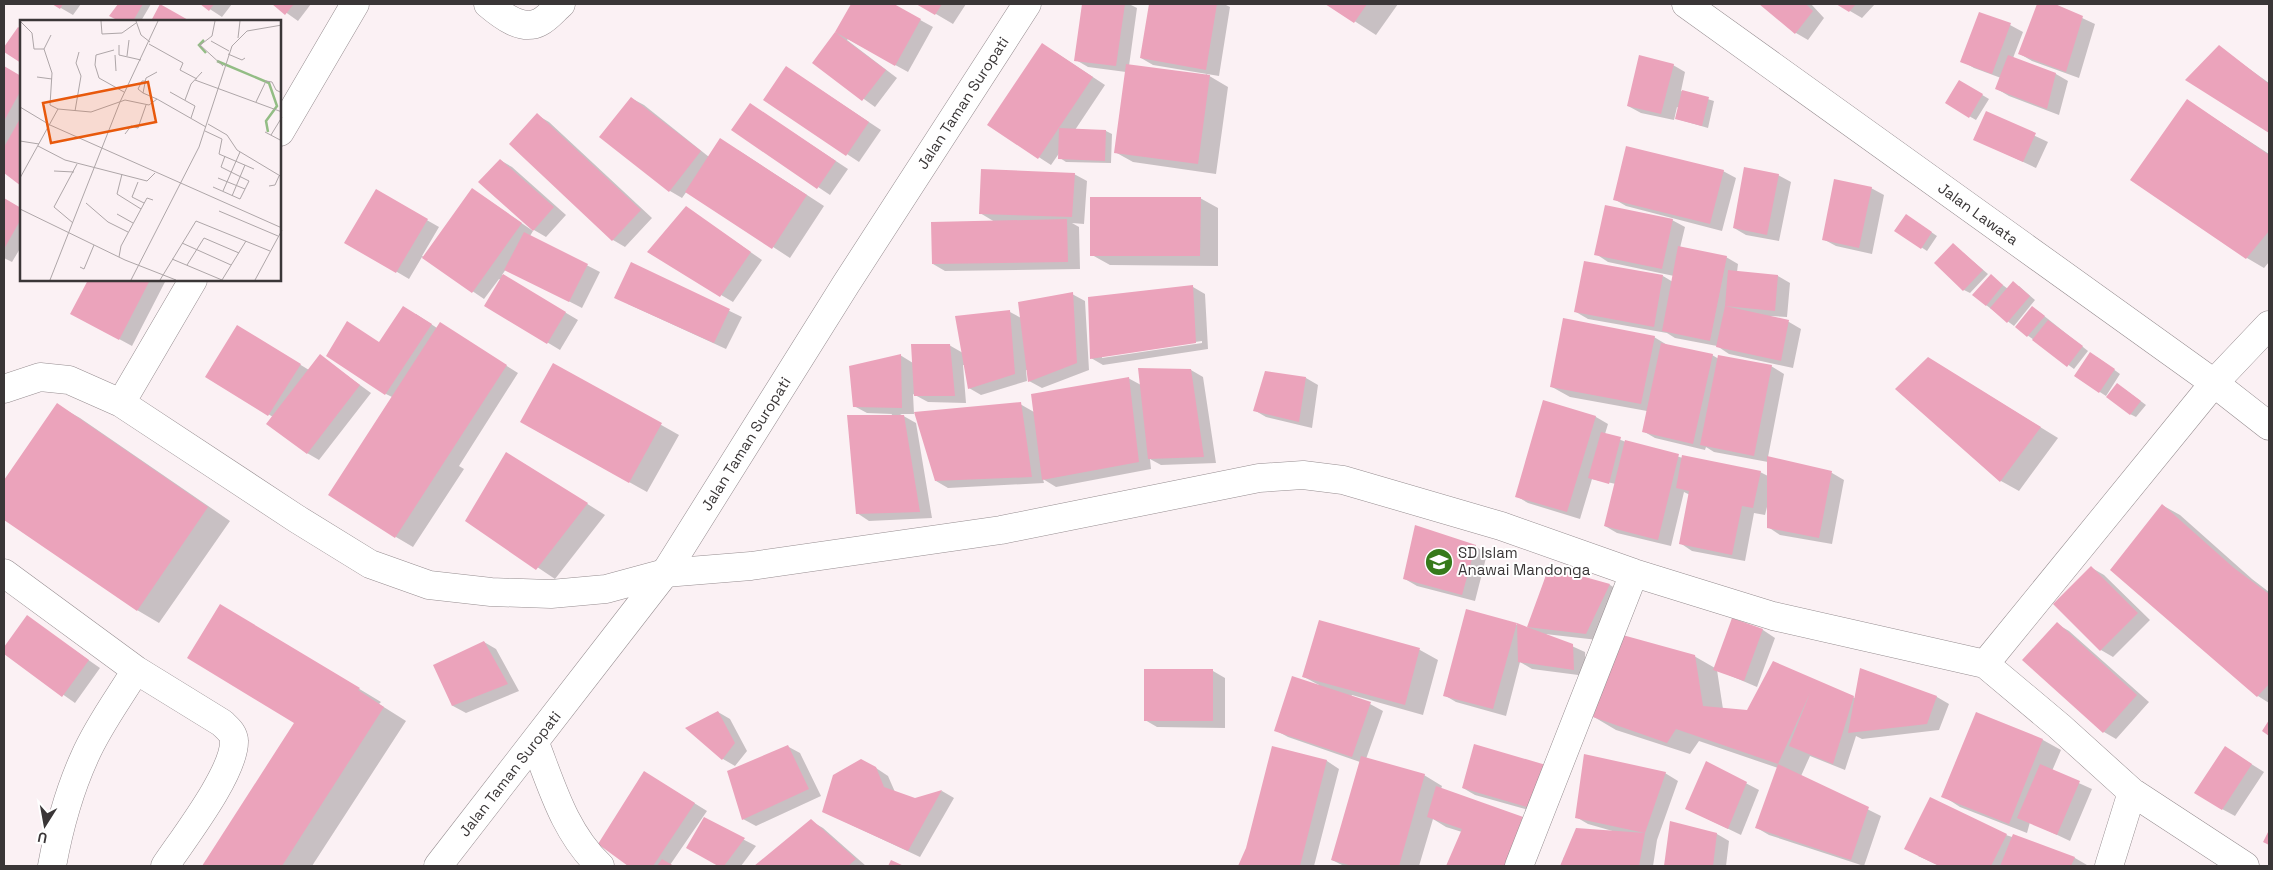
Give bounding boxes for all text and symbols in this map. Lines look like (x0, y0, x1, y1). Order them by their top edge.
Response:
inset map (20, 20, 281, 281)
street label: Jalan Taman Suropati (913, 33, 1013, 173)
street label: Jalan Lawata (1934, 178, 2022, 249)
street label: Jalan Taman Suropati (697, 373, 794, 514)
place label: SD Islam Anawai Mandonga (1458, 543, 1591, 579)
school or university icon: SD Islam Anawai Mandonga (1424, 547, 1454, 577)
street label: Jalan Taman Suropati (455, 707, 565, 840)
north arrow (20, 800, 70, 850)
text: U (36, 828, 49, 847)

